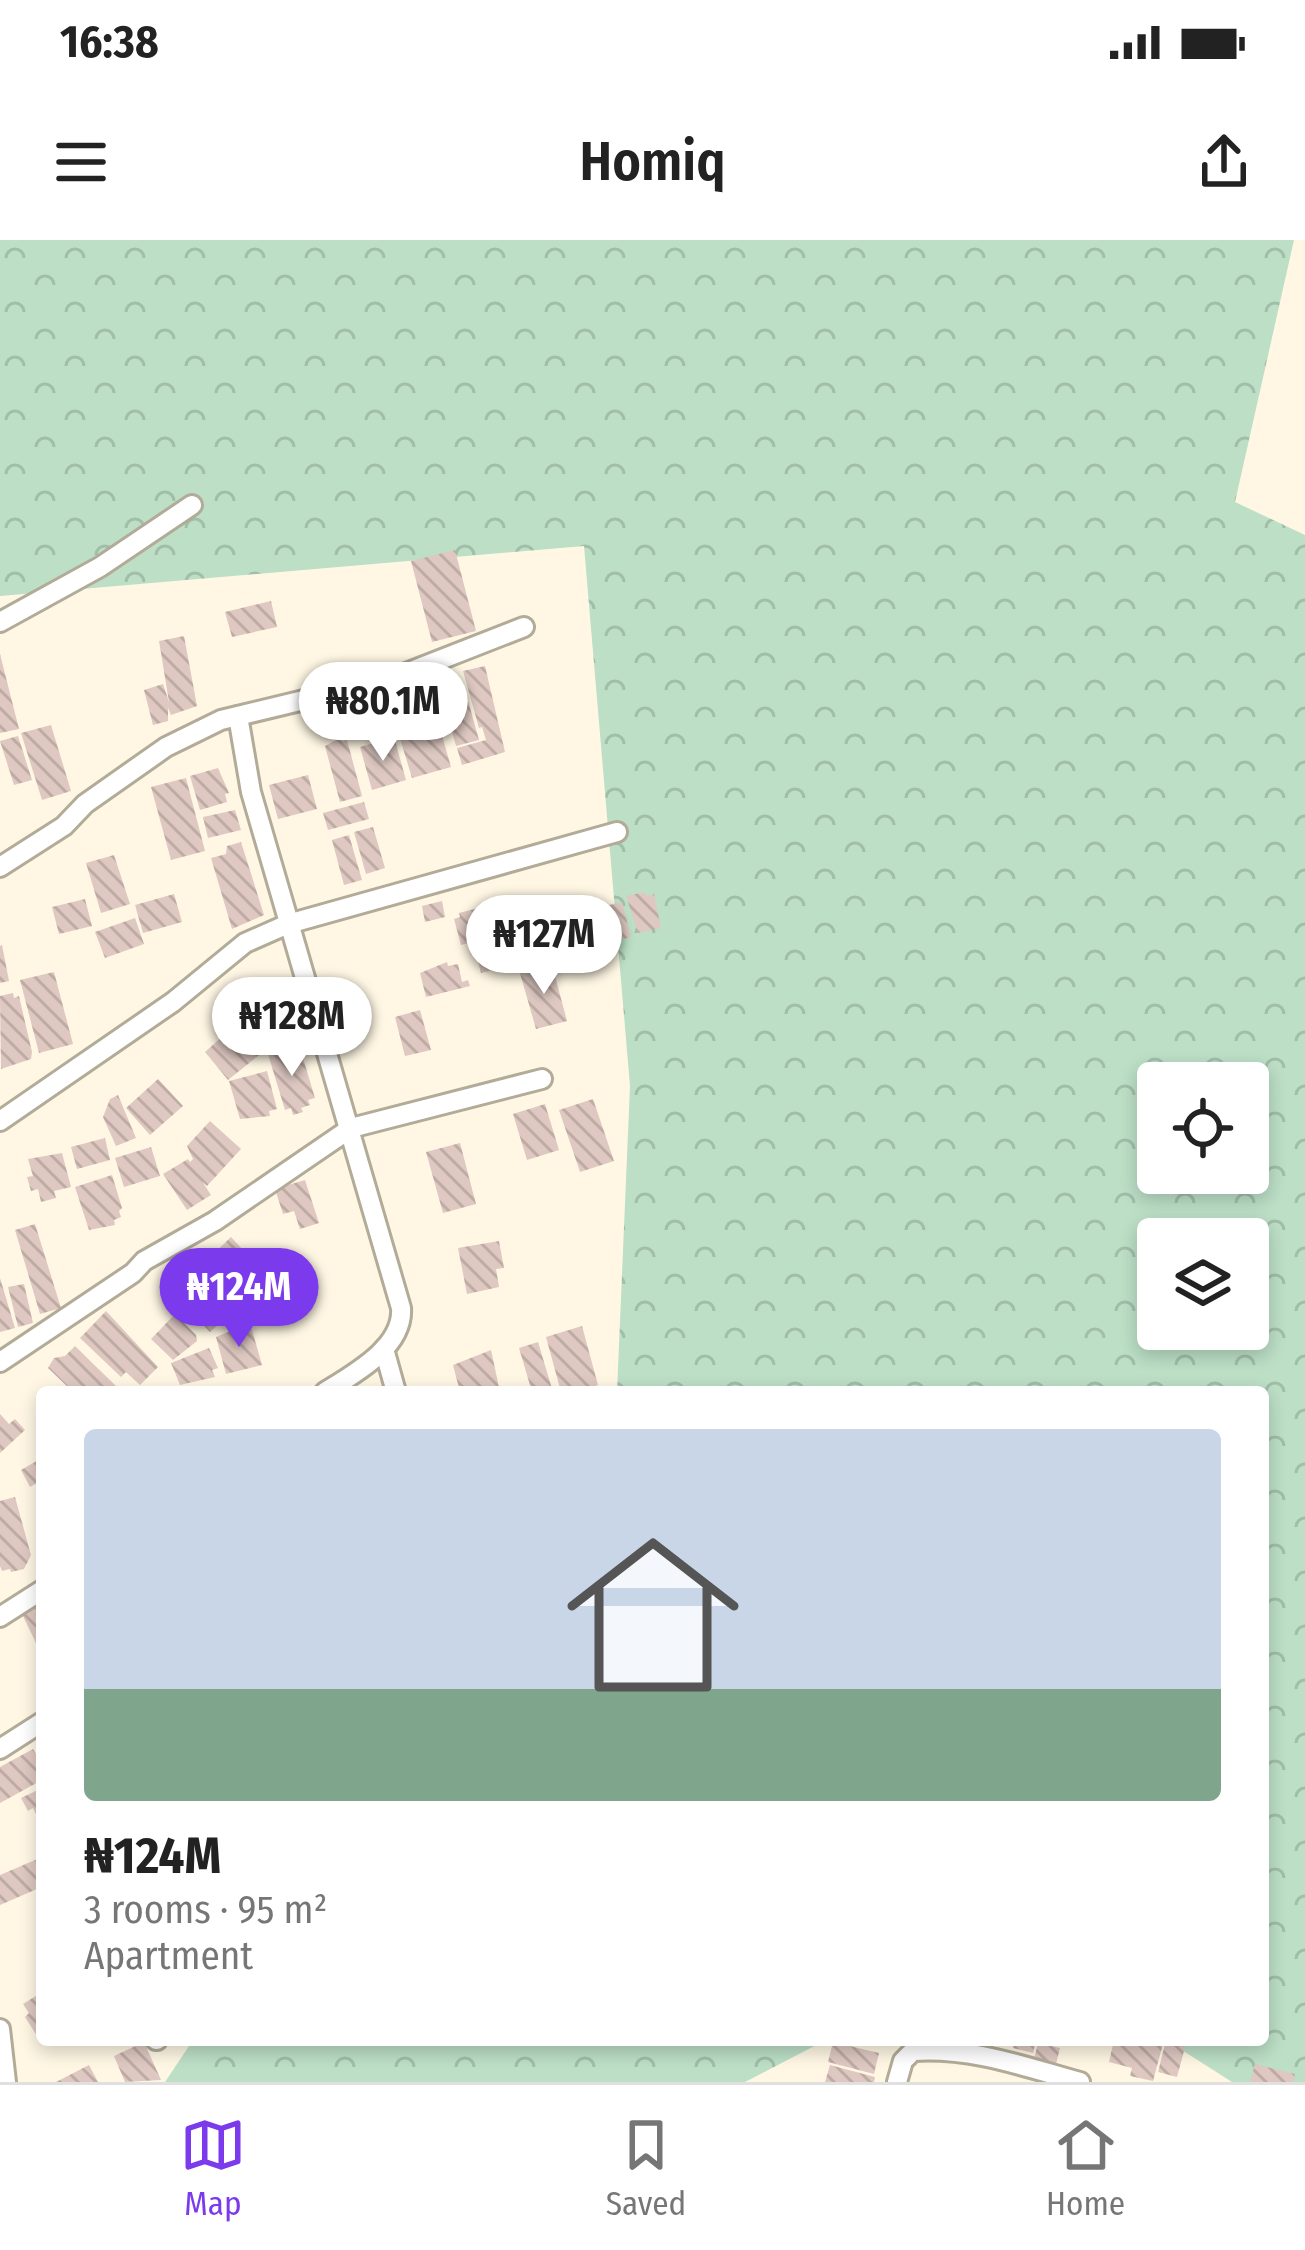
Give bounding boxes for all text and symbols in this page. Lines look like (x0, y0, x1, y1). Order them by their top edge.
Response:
text: 16:38 (60, 15, 159, 69)
icon: menu (48, 129, 114, 195)
icon: share (1191, 129, 1257, 195)
text: Homiq (580, 130, 725, 194)
pin: ₦80.1M (285, 662, 481, 764)
text: ₦80.1M (326, 678, 440, 724)
pin: ₦127M (460, 895, 628, 997)
text: ₦127M (493, 911, 595, 957)
pin: ₦128M (208, 977, 376, 1079)
text: ₦128M (239, 993, 345, 1039)
map controls (1137, 1062, 1269, 1350)
button: locate (1137, 1062, 1269, 1194)
button: layers (1137, 1218, 1269, 1350)
pin: ₦124M (155, 1248, 323, 1350)
text: ₦124M (187, 1264, 291, 1310)
icon: home (545, 1507, 761, 1723)
text: ₦124M (84, 1825, 221, 1887)
text: 3 rooms · 95 m² (84, 1887, 327, 1933)
text: Apartment (84, 1933, 253, 1979)
tab: Map (180, 2112, 246, 2224)
tab: Saved (606, 2112, 686, 2224)
tab: Home (1046, 2112, 1125, 2224)

